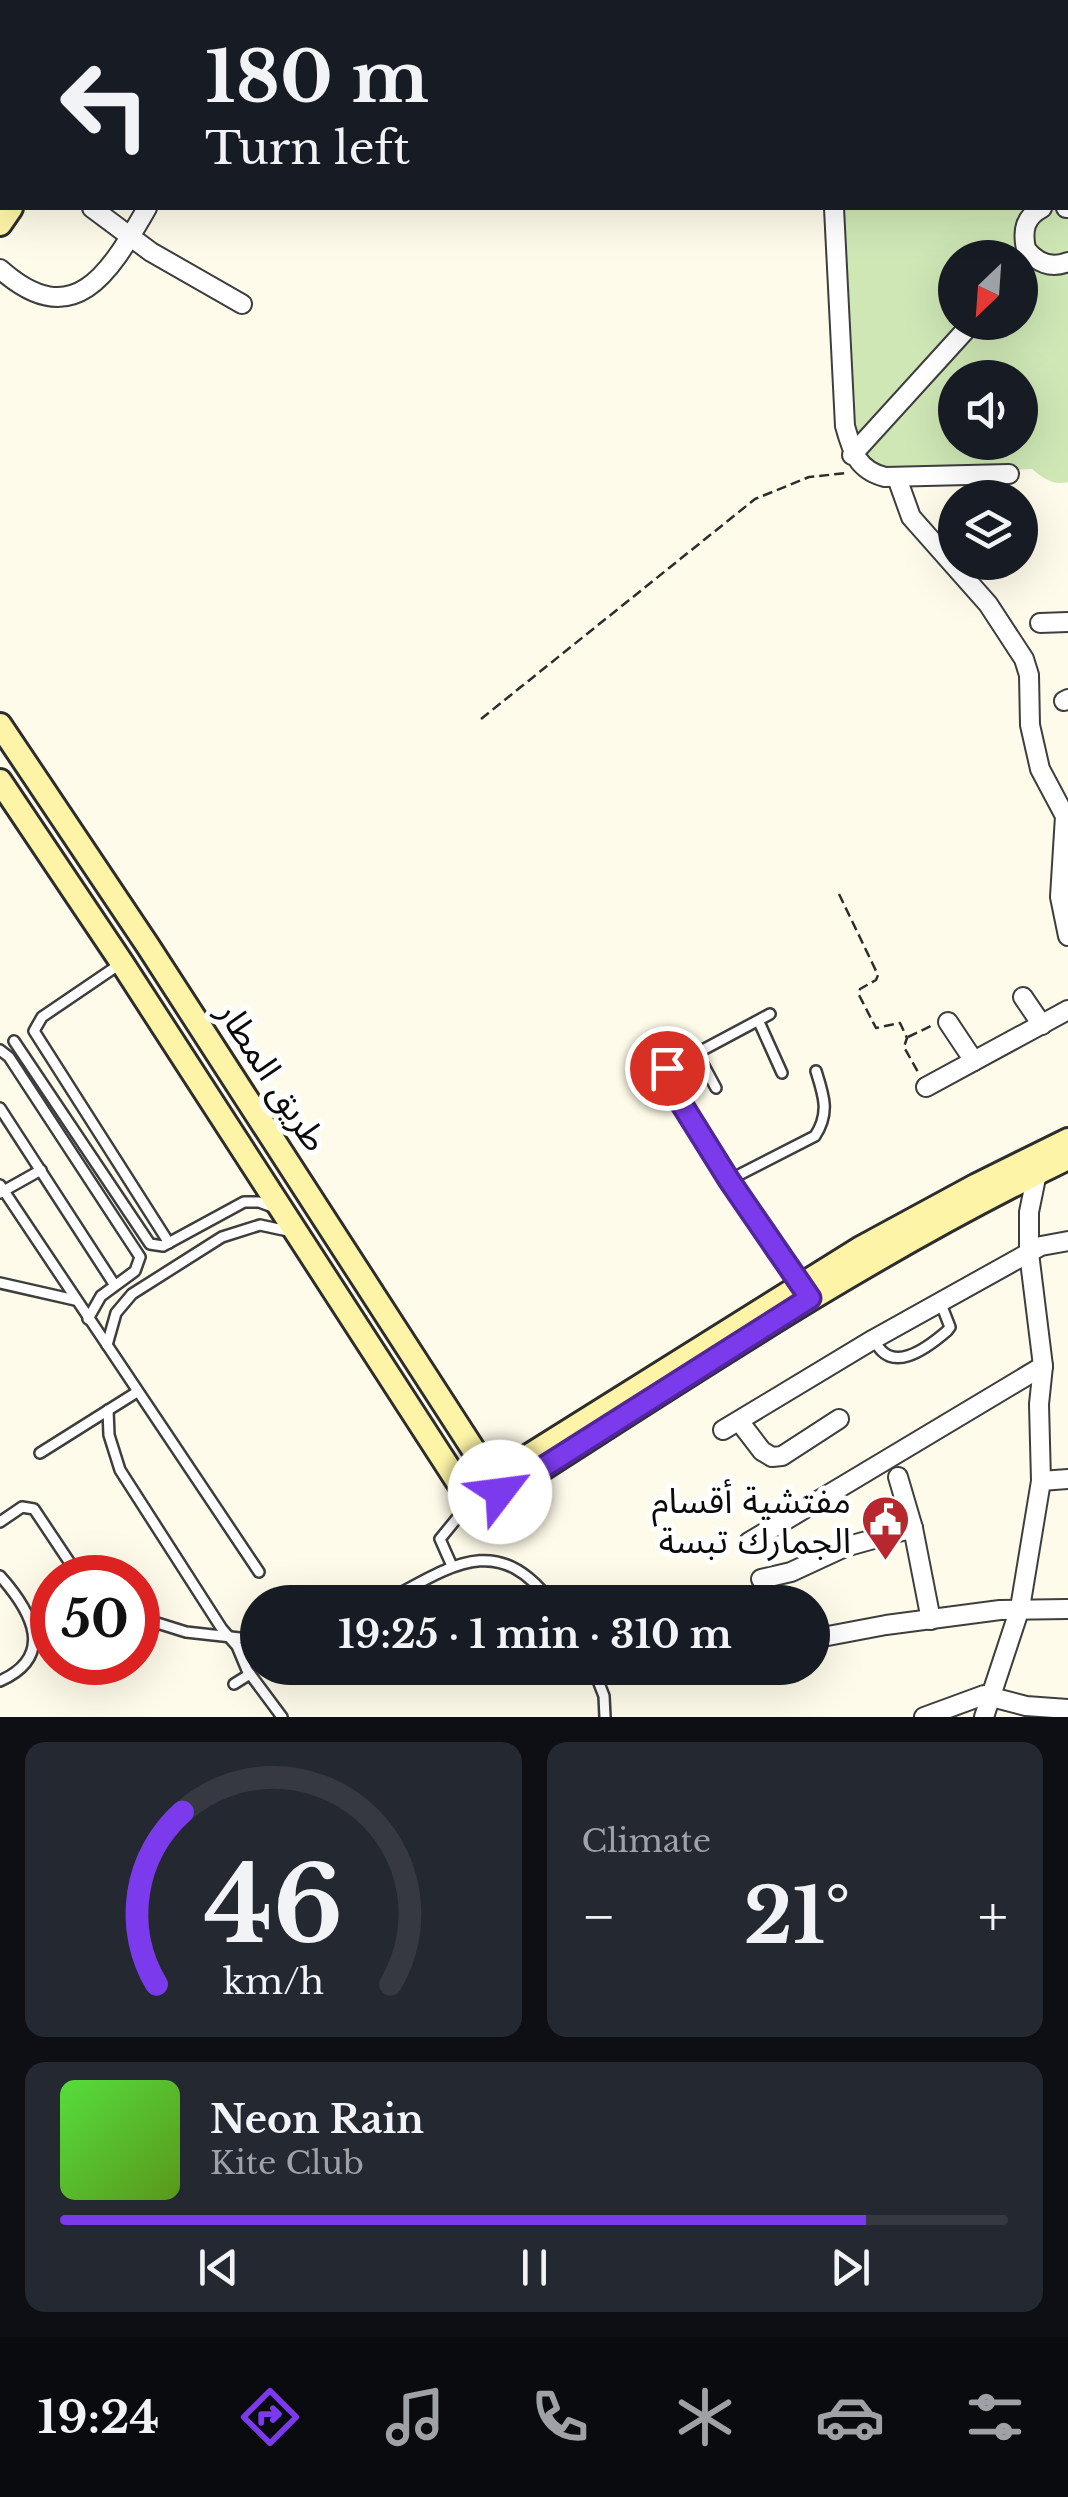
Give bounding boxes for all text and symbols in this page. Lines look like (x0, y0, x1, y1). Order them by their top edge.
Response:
text: 180 m (205, 34, 429, 121)
icon: left (40, 40, 170, 170)
text: Turn left (205, 120, 410, 176)
north arrow (938, 240, 1038, 340)
map controls (938, 240, 1038, 580)
button: sound (938, 360, 1038, 460)
button: layers (938, 480, 1038, 580)
street label: طريق المطار (208, 992, 338, 1159)
pin (625, 1026, 710, 1111)
icon: arrive (640, 1041, 695, 1096)
position arrow (448, 1440, 552, 1544)
place label: مفتشية أقسام الجمارك تبسة (652, 1479, 851, 1562)
public building icon: مفتشية أقسام الجمارك تبسة (860, 1494, 912, 1562)
speed limit sign: 50 (30, 1555, 160, 1685)
text: 19:25 · 1 min · 310 m (338, 1611, 732, 1658)
text: Climate (582, 1821, 711, 1861)
text: 46 (204, 1841, 343, 1970)
text: 21° (744, 1870, 850, 1963)
text: − (582, 1883, 616, 1951)
text: + (978, 1883, 1008, 1951)
text: km/h (223, 1959, 324, 2004)
text: Neon Rain (210, 2096, 424, 2143)
text: Kite Club (210, 2143, 364, 2183)
icon: previous (191, 2240, 246, 2295)
icon: pause (507, 2240, 562, 2295)
icon: next (823, 2240, 878, 2295)
icon: directions (235, 2382, 305, 2452)
icon: music (380, 2382, 450, 2452)
icon: phone (525, 2382, 595, 2452)
icon: climate (670, 2382, 740, 2452)
icon: car (815, 2382, 885, 2452)
icon: filters (960, 2382, 1030, 2452)
text: 19:24 (38, 2389, 159, 2445)

